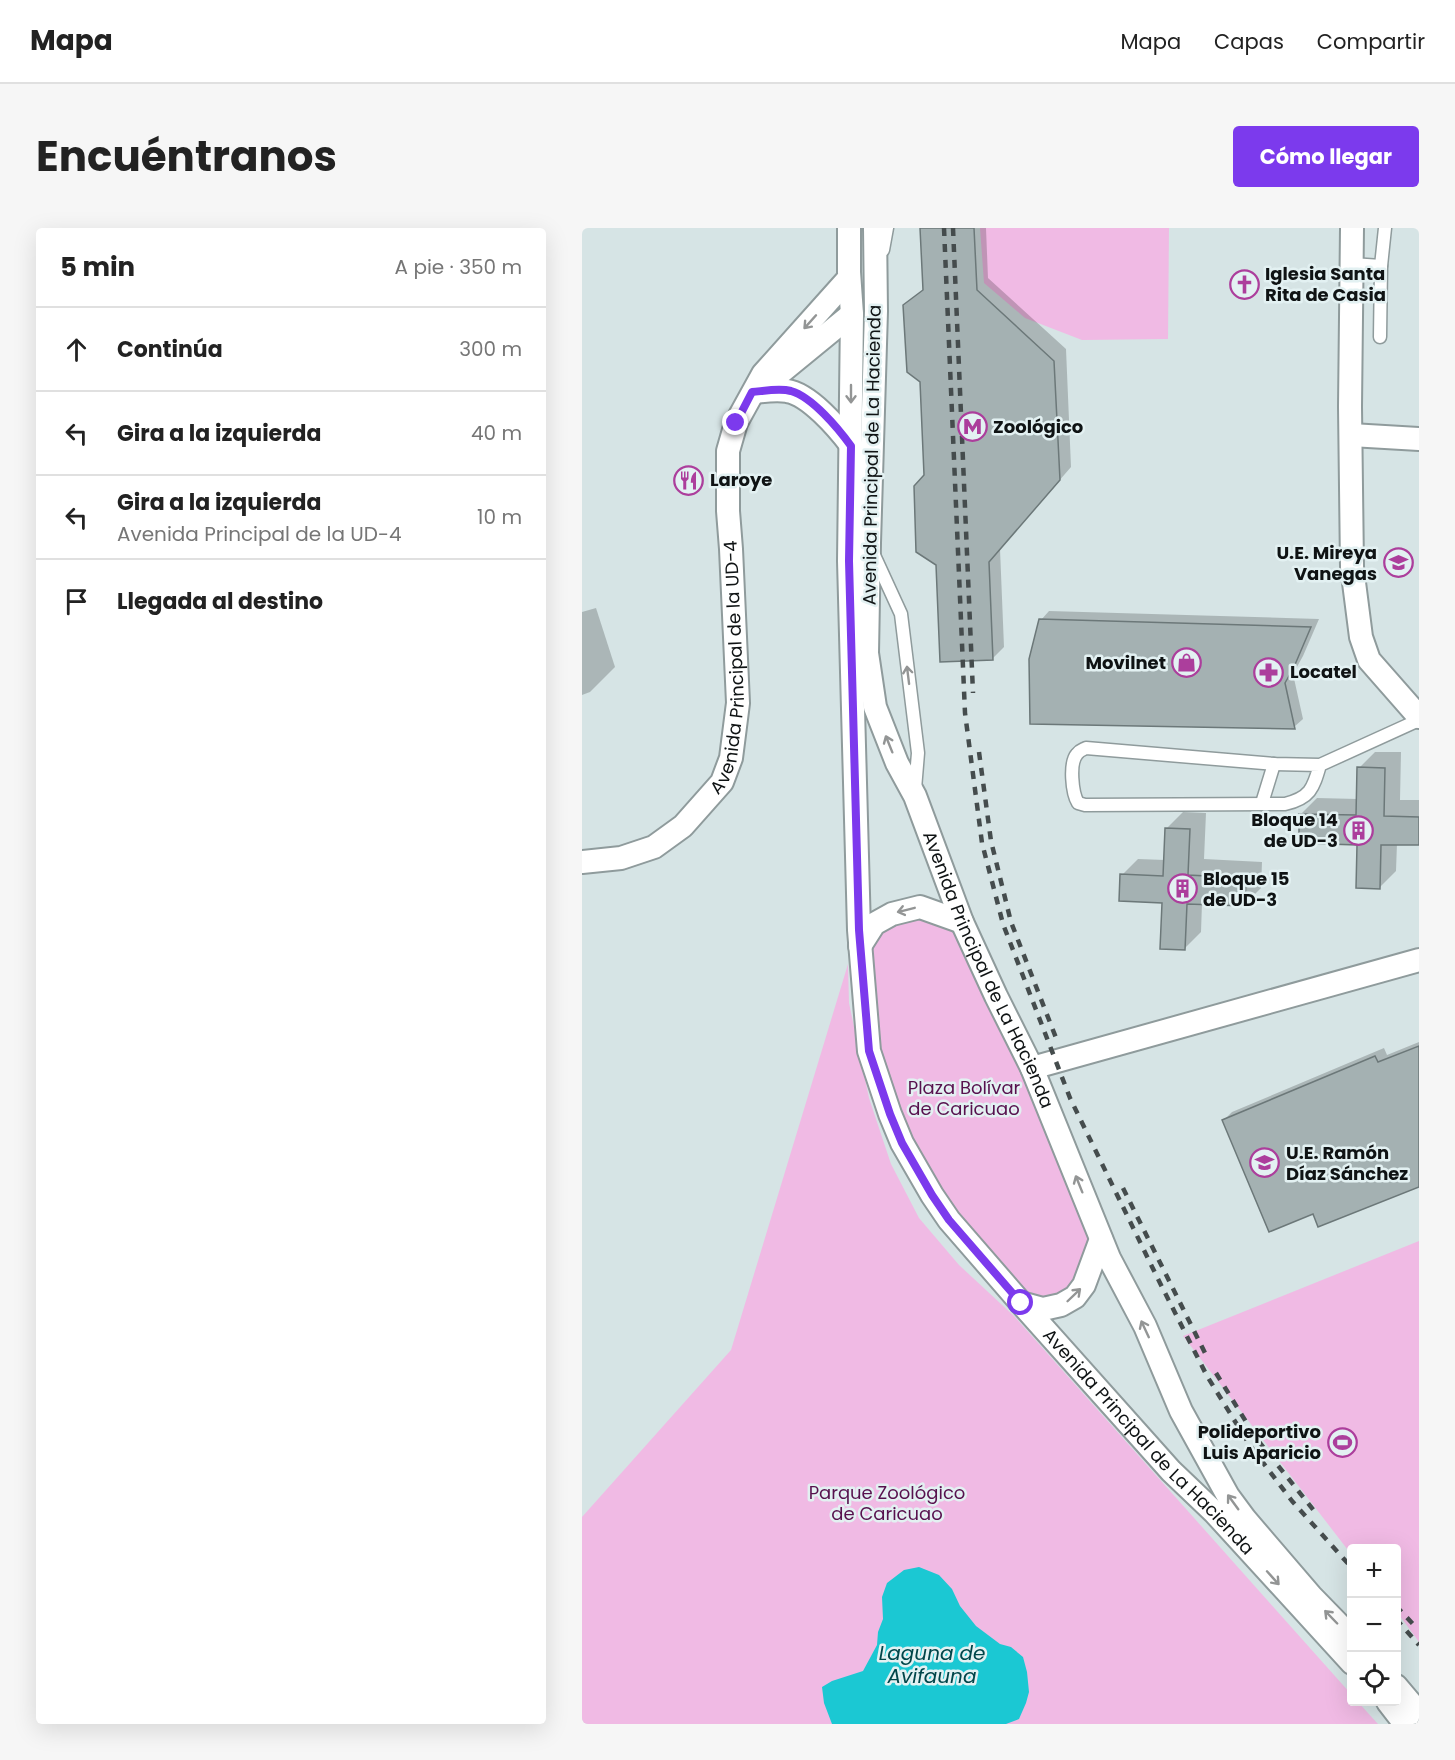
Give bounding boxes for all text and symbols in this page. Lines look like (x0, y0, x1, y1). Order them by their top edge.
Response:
text: Mapa (30, 21, 113, 60)
text: Mapa (1120, 27, 1181, 56)
text: Capas (1214, 27, 1284, 56)
text: Compartir (1317, 27, 1425, 56)
button: Cómo llegar (1233, 126, 1419, 187)
text: Encuéntranos (36, 127, 337, 186)
text: 5 min (60, 249, 135, 285)
text: A pie · 350 m (395, 253, 522, 281)
place label: Iglesia Santa Rita de Casia (1265, 261, 1386, 307)
church icon: Iglesia Santa Rita de Casia (1228, 268, 1260, 300)
street label: Avenida Principal de La Hacienda (856, 305, 887, 605)
one-way arrow (803, 314, 817, 329)
icon: ahead (60, 333, 93, 366)
text: Continúa (117, 334, 223, 365)
text: 300 m (459, 335, 522, 363)
one-way arrow (845, 383, 857, 403)
route end (722, 409, 748, 435)
metro station icon: Zoológico (956, 411, 988, 443)
place label: Zoológico (993, 414, 1083, 439)
icon: left (60, 417, 93, 450)
text: Gira a la izquierda (117, 418, 321, 449)
text: 40 m (471, 419, 522, 447)
restaurant icon: Laroye (673, 464, 705, 496)
place label: Laroye (710, 467, 772, 492)
text: Gira a la izquierda (117, 487, 321, 518)
icon: left (60, 501, 93, 534)
text: 10 m (477, 503, 522, 531)
text: Avenida Principal de la UD-4 (117, 520, 402, 548)
street label: Avenida Principal de la UD-4 (704, 540, 750, 800)
place label: U.E. Mireya Vanegas (1276, 540, 1377, 586)
school or university icon: U.E. Mireya Vanegas (1382, 547, 1414, 579)
icon: arrive (60, 585, 93, 618)
text: Llegada al destino (117, 586, 323, 617)
shop icon: Movilnet (1171, 647, 1203, 679)
place label: Movilnet (1086, 650, 1166, 675)
pharmacy icon: Locatel (1253, 656, 1285, 688)
place label: Locatel (1290, 659, 1357, 684)
one-way arrow (903, 666, 914, 686)
one-way arrow (883, 735, 894, 754)
place label: Bloque 14 de UD-3 (1251, 807, 1338, 853)
building icon: Bloque 14 de UD-3 (1343, 814, 1375, 846)
street label: Avenida Principal de La Hacienda (917, 827, 1060, 1112)
place label: Bloque 15 de UD-3 (1203, 866, 1289, 912)
building icon: Bloque 15 de UD-3 (1166, 873, 1198, 905)
one-way arrow (897, 905, 916, 917)
park label: Plaza Bolívar de Caricuao (908, 1075, 1021, 1121)
place label: U.E. Ramón Díaz Sánchez (1286, 1140, 1408, 1186)
school or university icon: U.E. Ramón Díaz Sánchez (1249, 1147, 1281, 1179)
one-way arrow (1073, 1176, 1084, 1194)
one-way arrow (1066, 1288, 1081, 1302)
route start (1007, 1289, 1033, 1315)
one-way arrow (1139, 1320, 1151, 1338)
street label: Avenida Principal de La Hacienda (1037, 1323, 1260, 1560)
place label: Polideportivo Luis Aparicio (1198, 1419, 1321, 1465)
sports icon: Polideportivo Luis Aparicio (1326, 1426, 1358, 1458)
park label: Parque Zoológico de Caricuao (809, 1480, 965, 1526)
one-way arrow (1227, 1495, 1239, 1511)
map controls (1347, 1544, 1401, 1706)
button: + (1347, 1544, 1401, 1598)
one-way arrow (1266, 1570, 1280, 1585)
button: − (1347, 1598, 1401, 1652)
one-way arrow (1324, 1609, 1338, 1624)
water label: Laguna de Avifauna (879, 1639, 985, 1690)
button: locate (1347, 1652, 1401, 1706)

